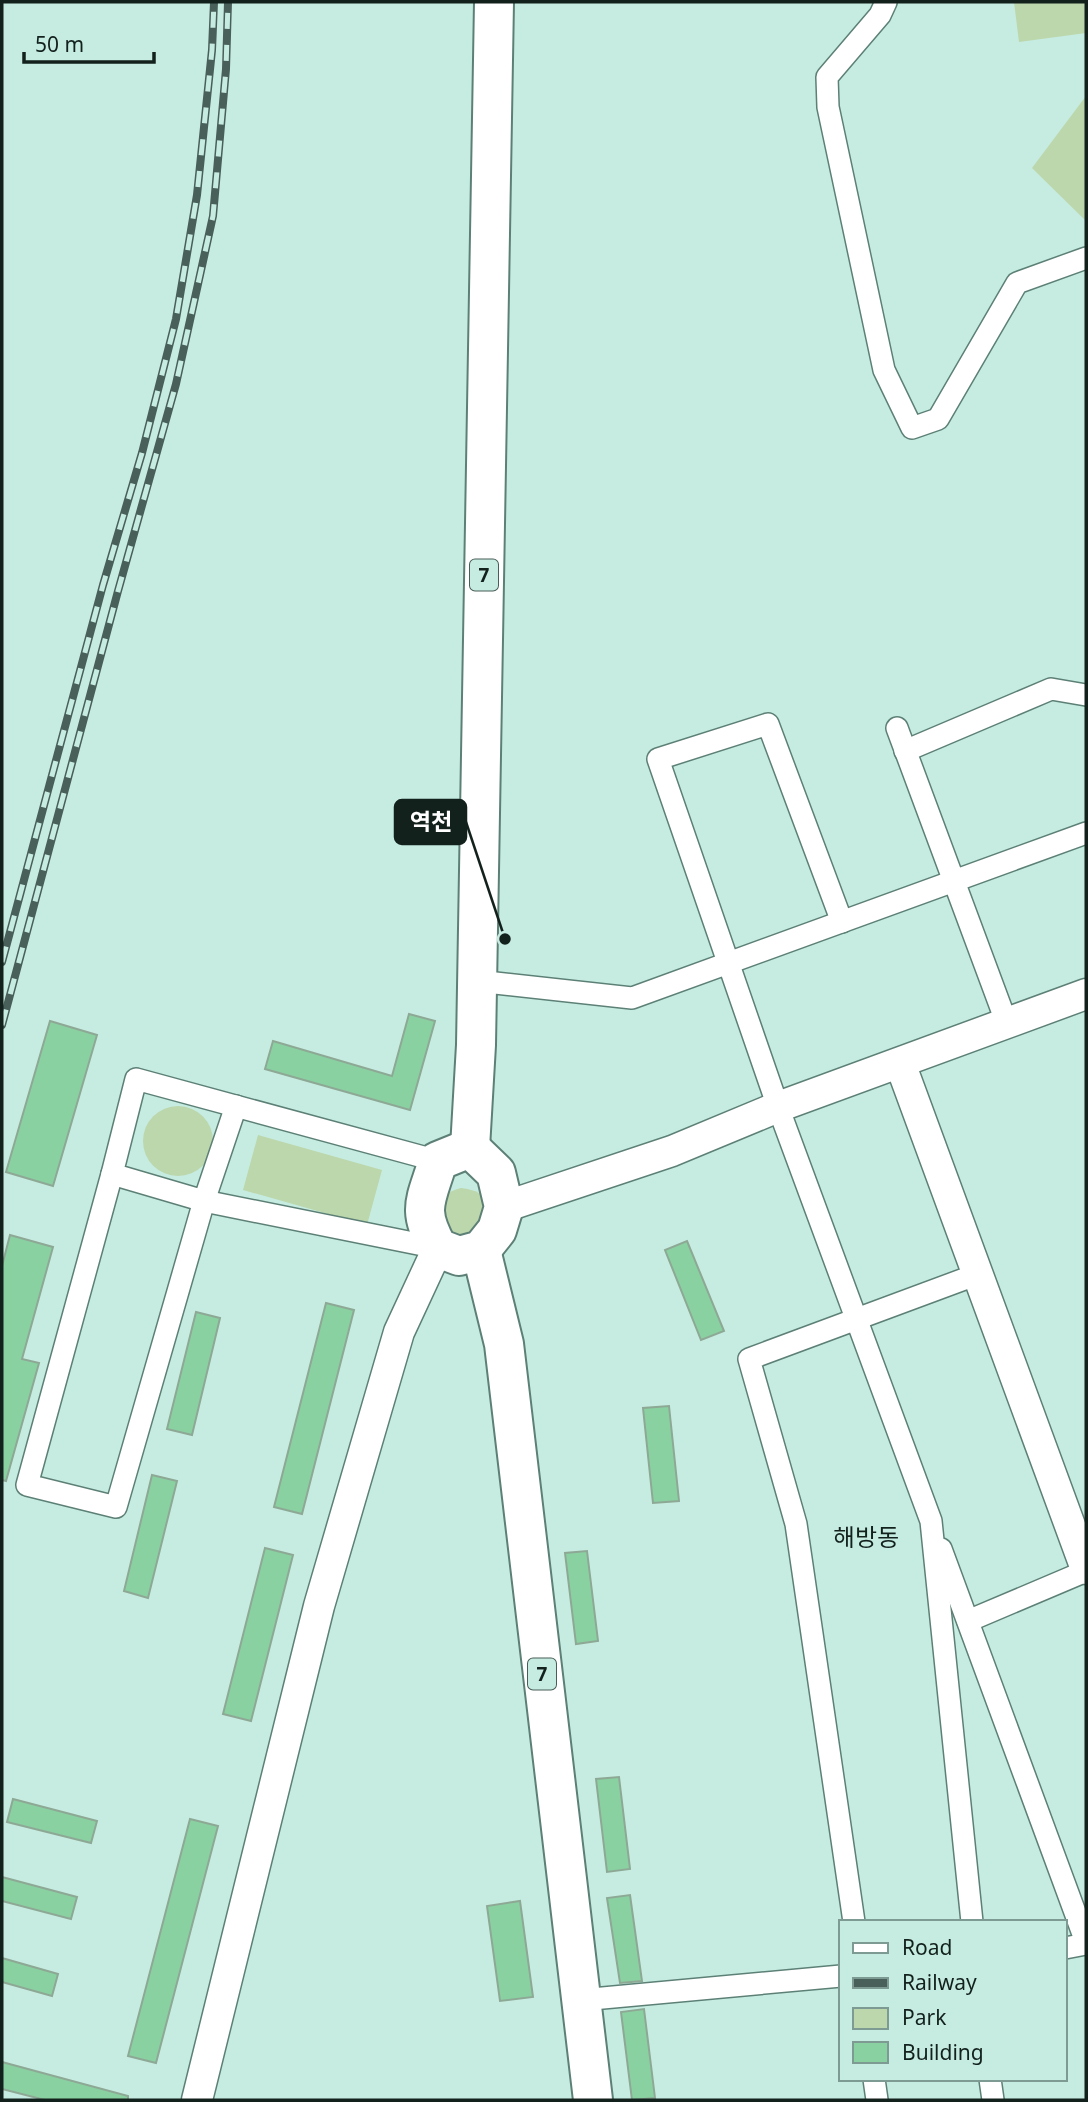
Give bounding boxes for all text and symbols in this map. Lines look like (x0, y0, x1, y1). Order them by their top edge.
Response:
scale bar (24, 21, 154, 65)
text: 50 m (35, 30, 84, 58)
road number: 7 (470, 560, 498, 590)
callout: 역천 (395, 800, 466, 844)
text: 역천 (410, 805, 452, 837)
district label: 해방동 (833, 1520, 899, 1553)
road number: 7 (528, 1658, 556, 1690)
legend (839, 1920, 1067, 2081)
text: Road (902, 1933, 952, 1961)
text: Railway (902, 1968, 977, 1996)
text: Park (902, 2003, 947, 2031)
text: Building (902, 2038, 984, 2066)

